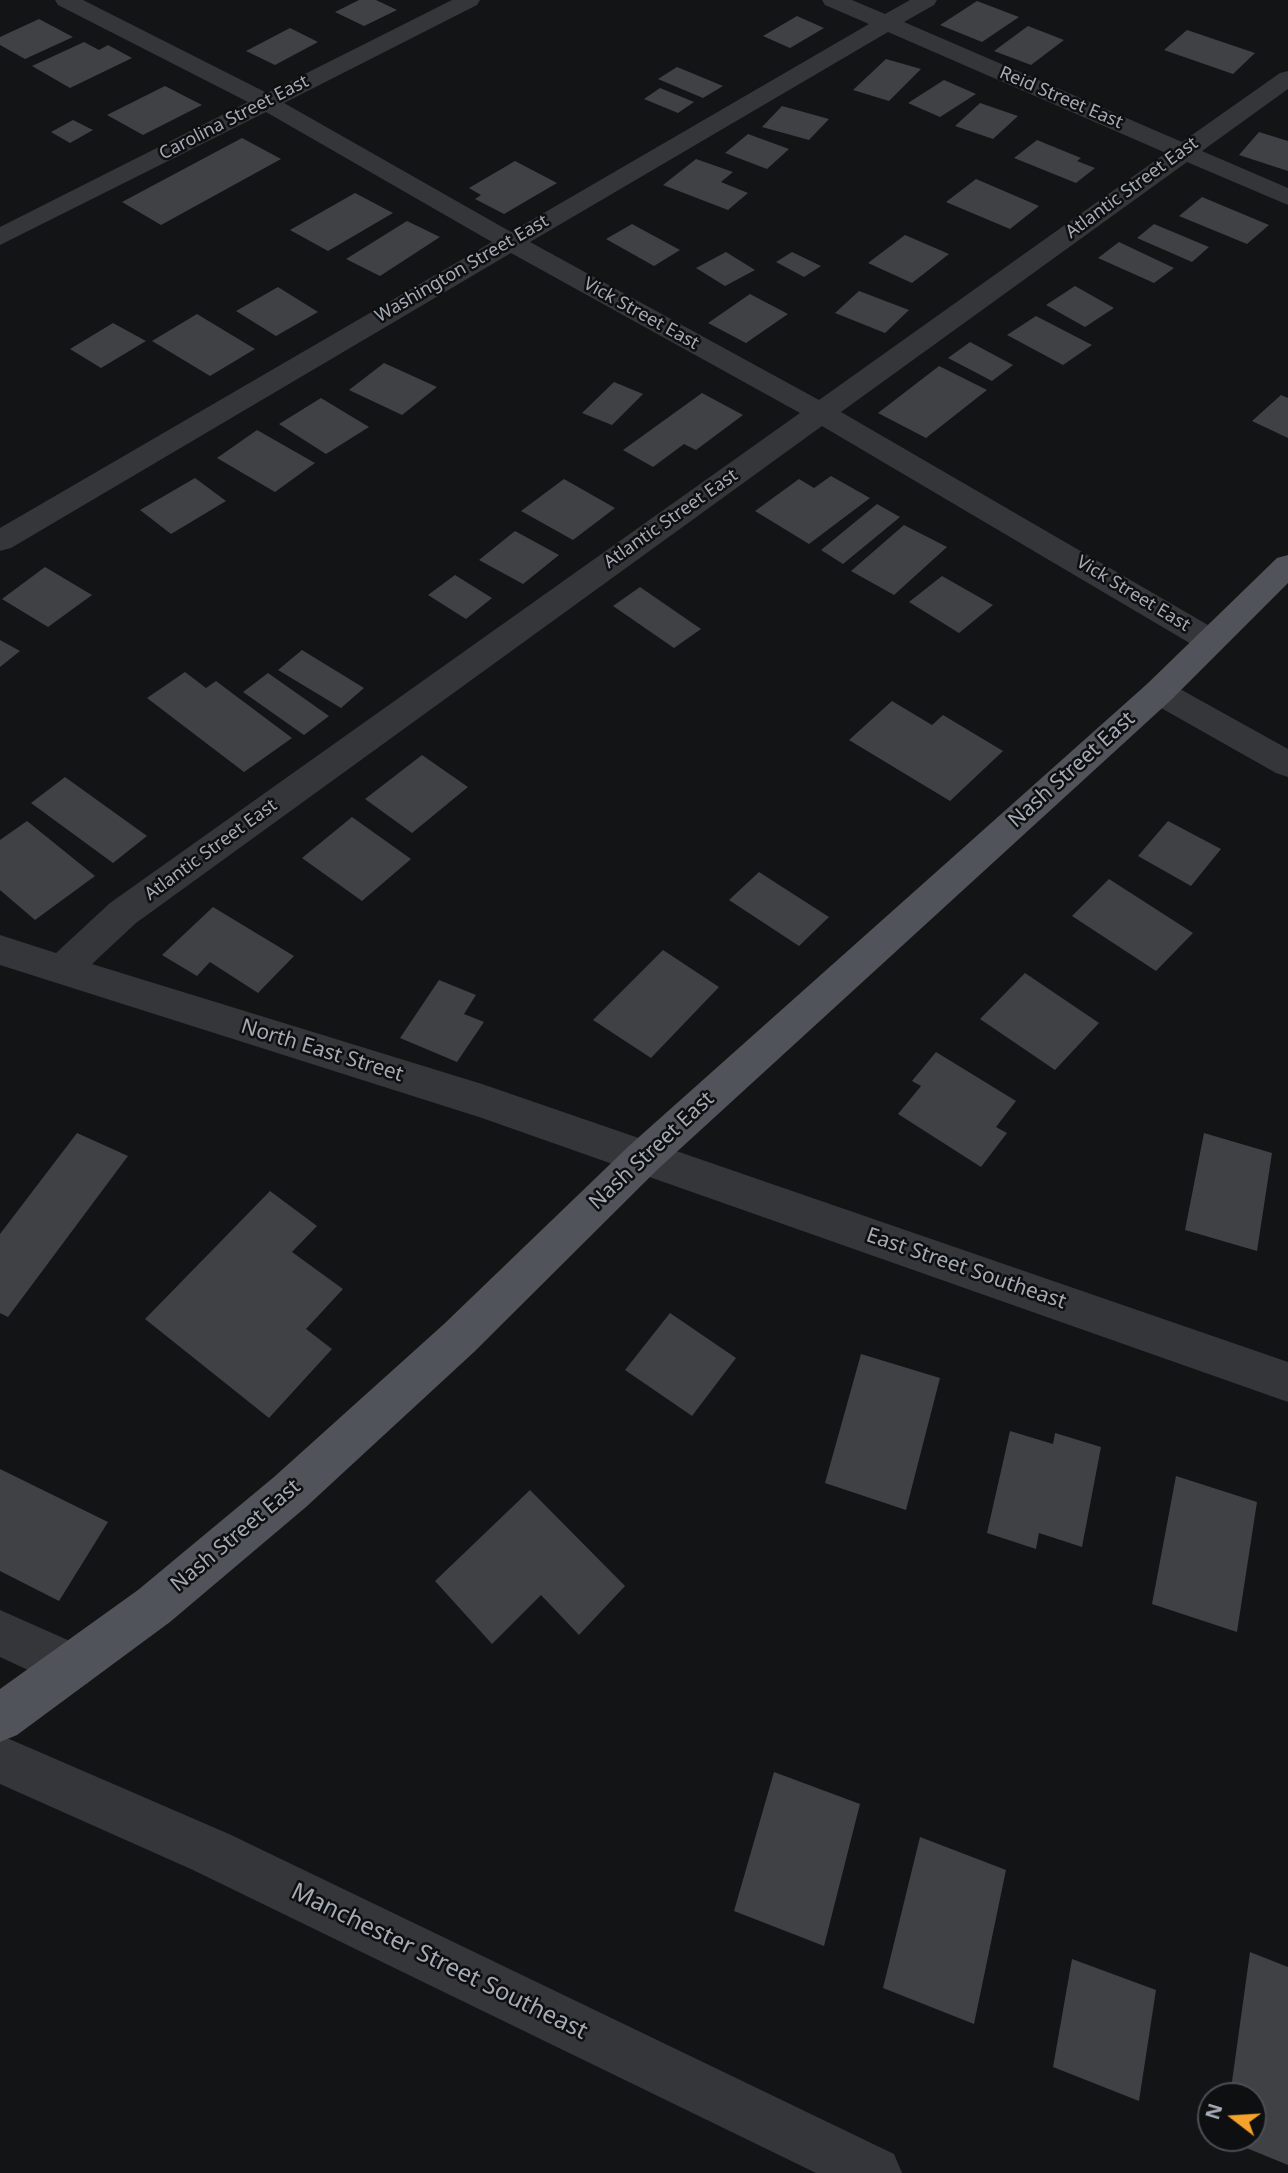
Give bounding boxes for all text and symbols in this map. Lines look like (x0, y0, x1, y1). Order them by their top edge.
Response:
street label: Reid Street East (996, 62, 1126, 134)
street label: Carolina Street East (156, 71, 312, 165)
street label: Atlantic Street East (1062, 133, 1202, 243)
street label: Washington Street East (372, 211, 552, 327)
street label: Vick Street East (580, 273, 702, 355)
street label: Atlantic Street East (600, 465, 742, 573)
street label: Vick Street East (1072, 552, 1194, 636)
street label: Nash Street East (1004, 707, 1140, 833)
street label: Atlantic Street East (141, 795, 281, 905)
street label: North East Street (238, 1014, 406, 1088)
street label: Nash Street East (584, 1087, 720, 1215)
street label: East Street Southeast (863, 1223, 1069, 1315)
street label: Nash Street East (166, 1474, 306, 1598)
street label: Manchester Street Southeast (286, 1878, 592, 2046)
north arrow (1197, 2082, 1267, 2152)
text: N (1199, 2100, 1229, 2123)

